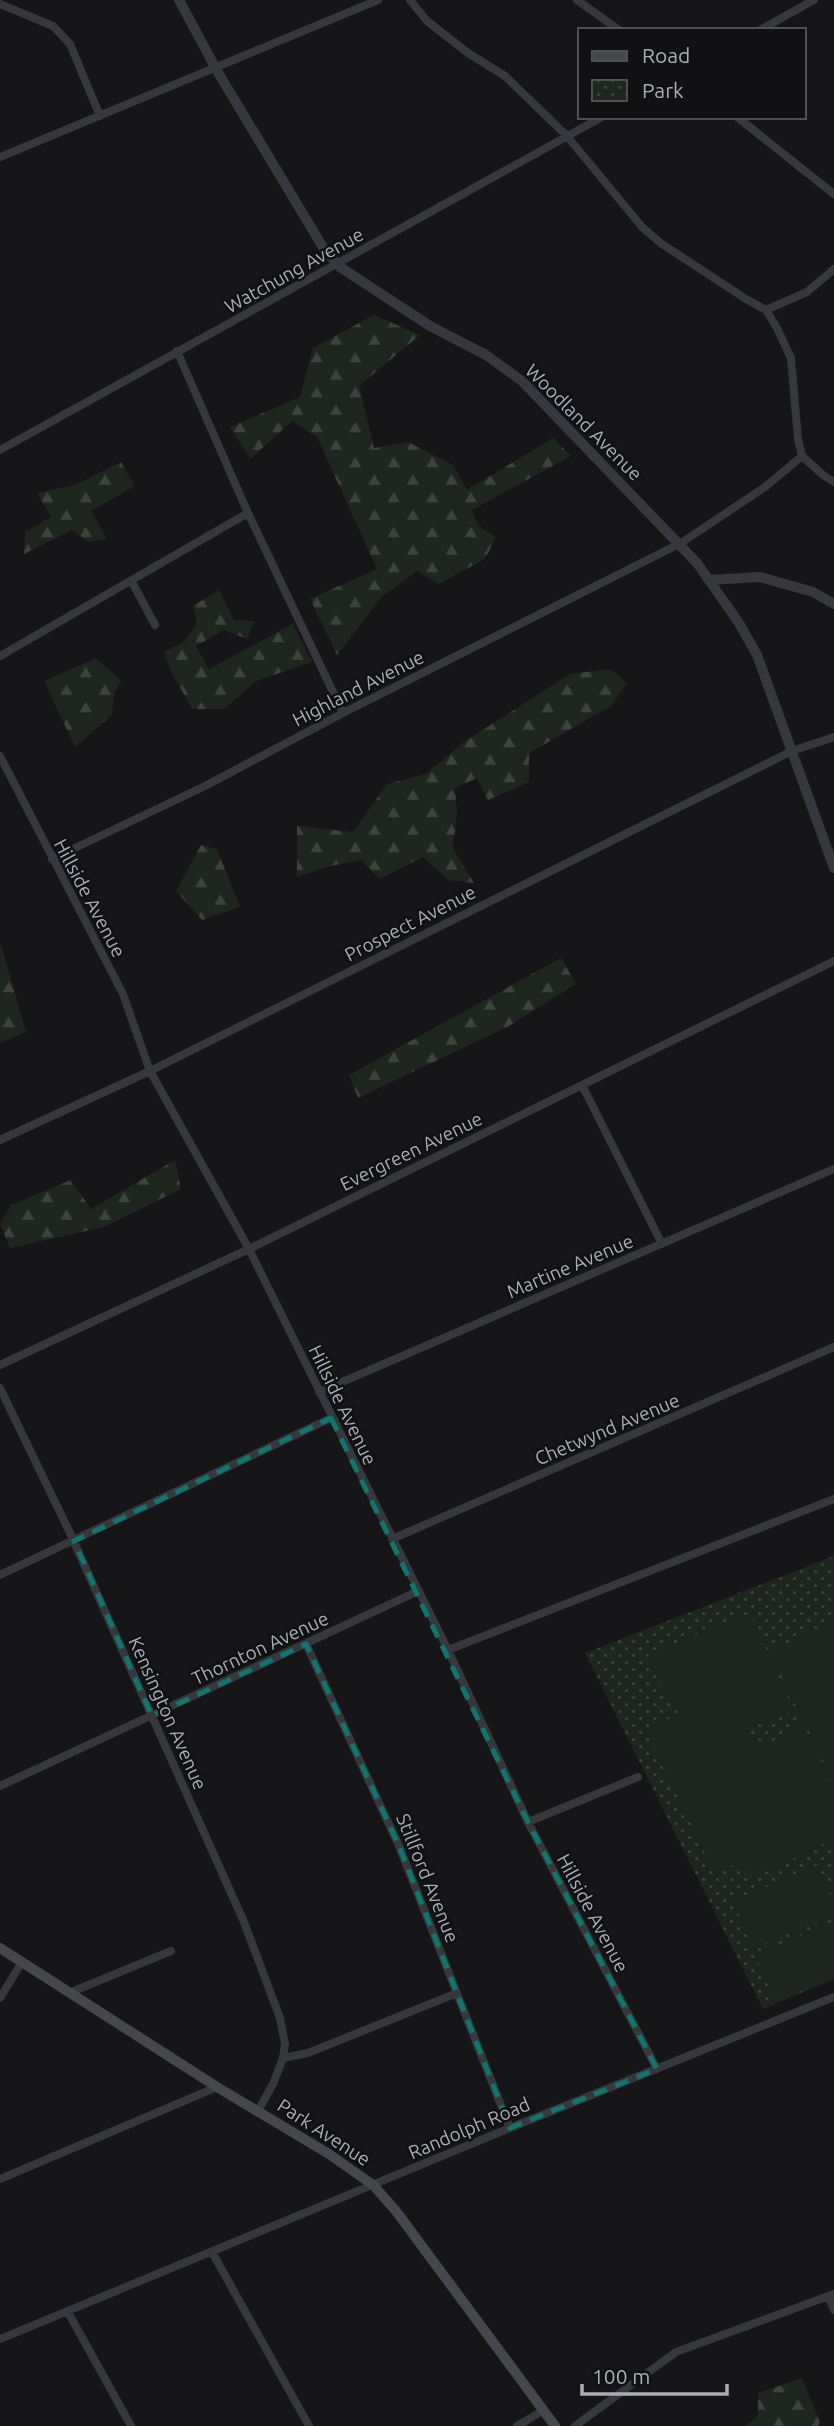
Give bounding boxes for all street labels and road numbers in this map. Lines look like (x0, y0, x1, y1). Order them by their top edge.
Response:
street label: Watchung Avenue (221, 223, 367, 317)
street label: Woodland Avenue (521, 359, 647, 485)
street label: Highland Avenue (289, 645, 427, 731)
street label: Hillside Avenue (50, 835, 130, 961)
street label: Prospect Avenue (341, 880, 479, 966)
street label: Evergreen Avenue (336, 1107, 486, 1195)
street label: Martine Avenue (503, 1229, 637, 1303)
street label: Hillside Avenue (304, 1341, 382, 1469)
street label: Chetwynd Avenue (531, 1389, 683, 1469)
street label: Thornton Avenue (188, 1607, 332, 1689)
street label: Kensington Avenue (124, 1633, 212, 1793)
street label: Stillford Avenue (392, 1810, 464, 1946)
street label: Hillside Avenue (553, 1850, 633, 1976)
street label: Randolph Road (405, 2093, 533, 2163)
street label: Park Avenue (274, 2094, 374, 2170)

